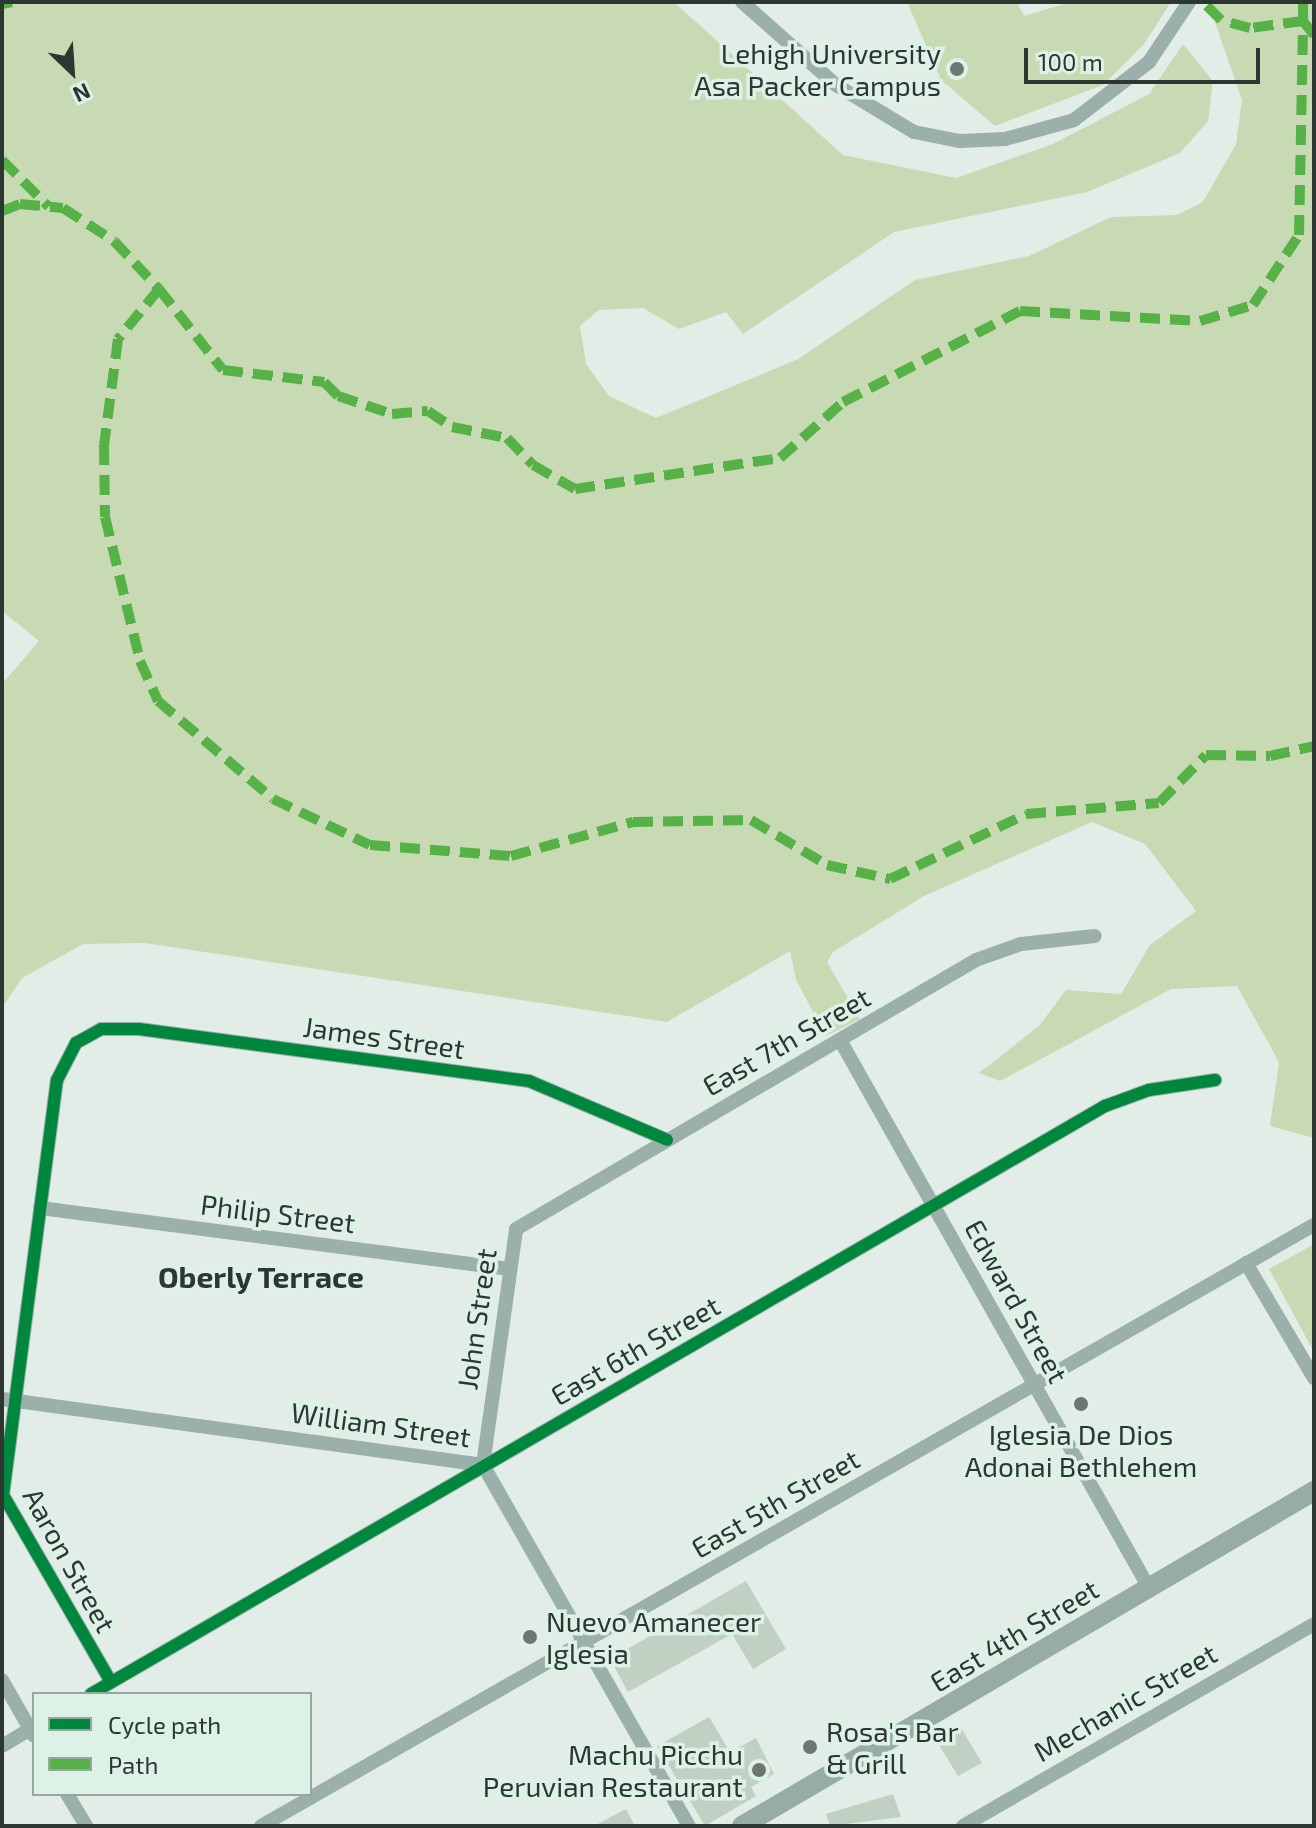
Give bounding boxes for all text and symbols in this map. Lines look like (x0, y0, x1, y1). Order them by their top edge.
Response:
north arrow (32, 32, 112, 112)
scale bar (1028, 32, 1264, 82)
place label: Lehigh University Asa Packer Campus (694, 36, 941, 102)
text: 100 m (1038, 47, 1103, 76)
marker: Lehigh University Asa Packer Campus (948, 60, 966, 78)
text: N (69, 79, 95, 109)
street label: East 7th Street (696, 980, 876, 1102)
street label: James Street (301, 1009, 467, 1065)
street label: Philip Street (199, 1187, 357, 1239)
street label: Edward Street (958, 1214, 1076, 1388)
street label: John Street (449, 1246, 503, 1392)
district label: Oberly Terrace (157, 1258, 365, 1294)
street label: East 6th Street (545, 1288, 725, 1412)
street label: William Street (289, 1395, 473, 1453)
marker: Iglesia De Dios Adonai Bethlehem (1072, 1395, 1090, 1413)
place label: Iglesia De Dios Adonai Bethlehem (965, 1417, 1197, 1483)
street label: East 5th Street (685, 1441, 865, 1565)
street label: Aaron Street (17, 1482, 123, 1638)
street label: East 4th Street (924, 1572, 1104, 1698)
place label: Nuevo Amanecer Iglesia (546, 1604, 762, 1670)
marker: Nuevo Amanecer Iglesia (521, 1628, 539, 1646)
street label: Mechanic Street (1027, 1636, 1223, 1768)
legend (32, 1692, 312, 1796)
text: Cycle path (108, 1710, 221, 1739)
place label: Rosa's Bar & Grill (826, 1714, 959, 1780)
place label: Machu Picchu Peruvian Restaurant (483, 1737, 743, 1803)
marker: Rosa's Bar & Grill (801, 1738, 819, 1756)
text: Path (108, 1750, 158, 1779)
marker: Machu Picchu Peruvian Restaurant (750, 1761, 768, 1779)

